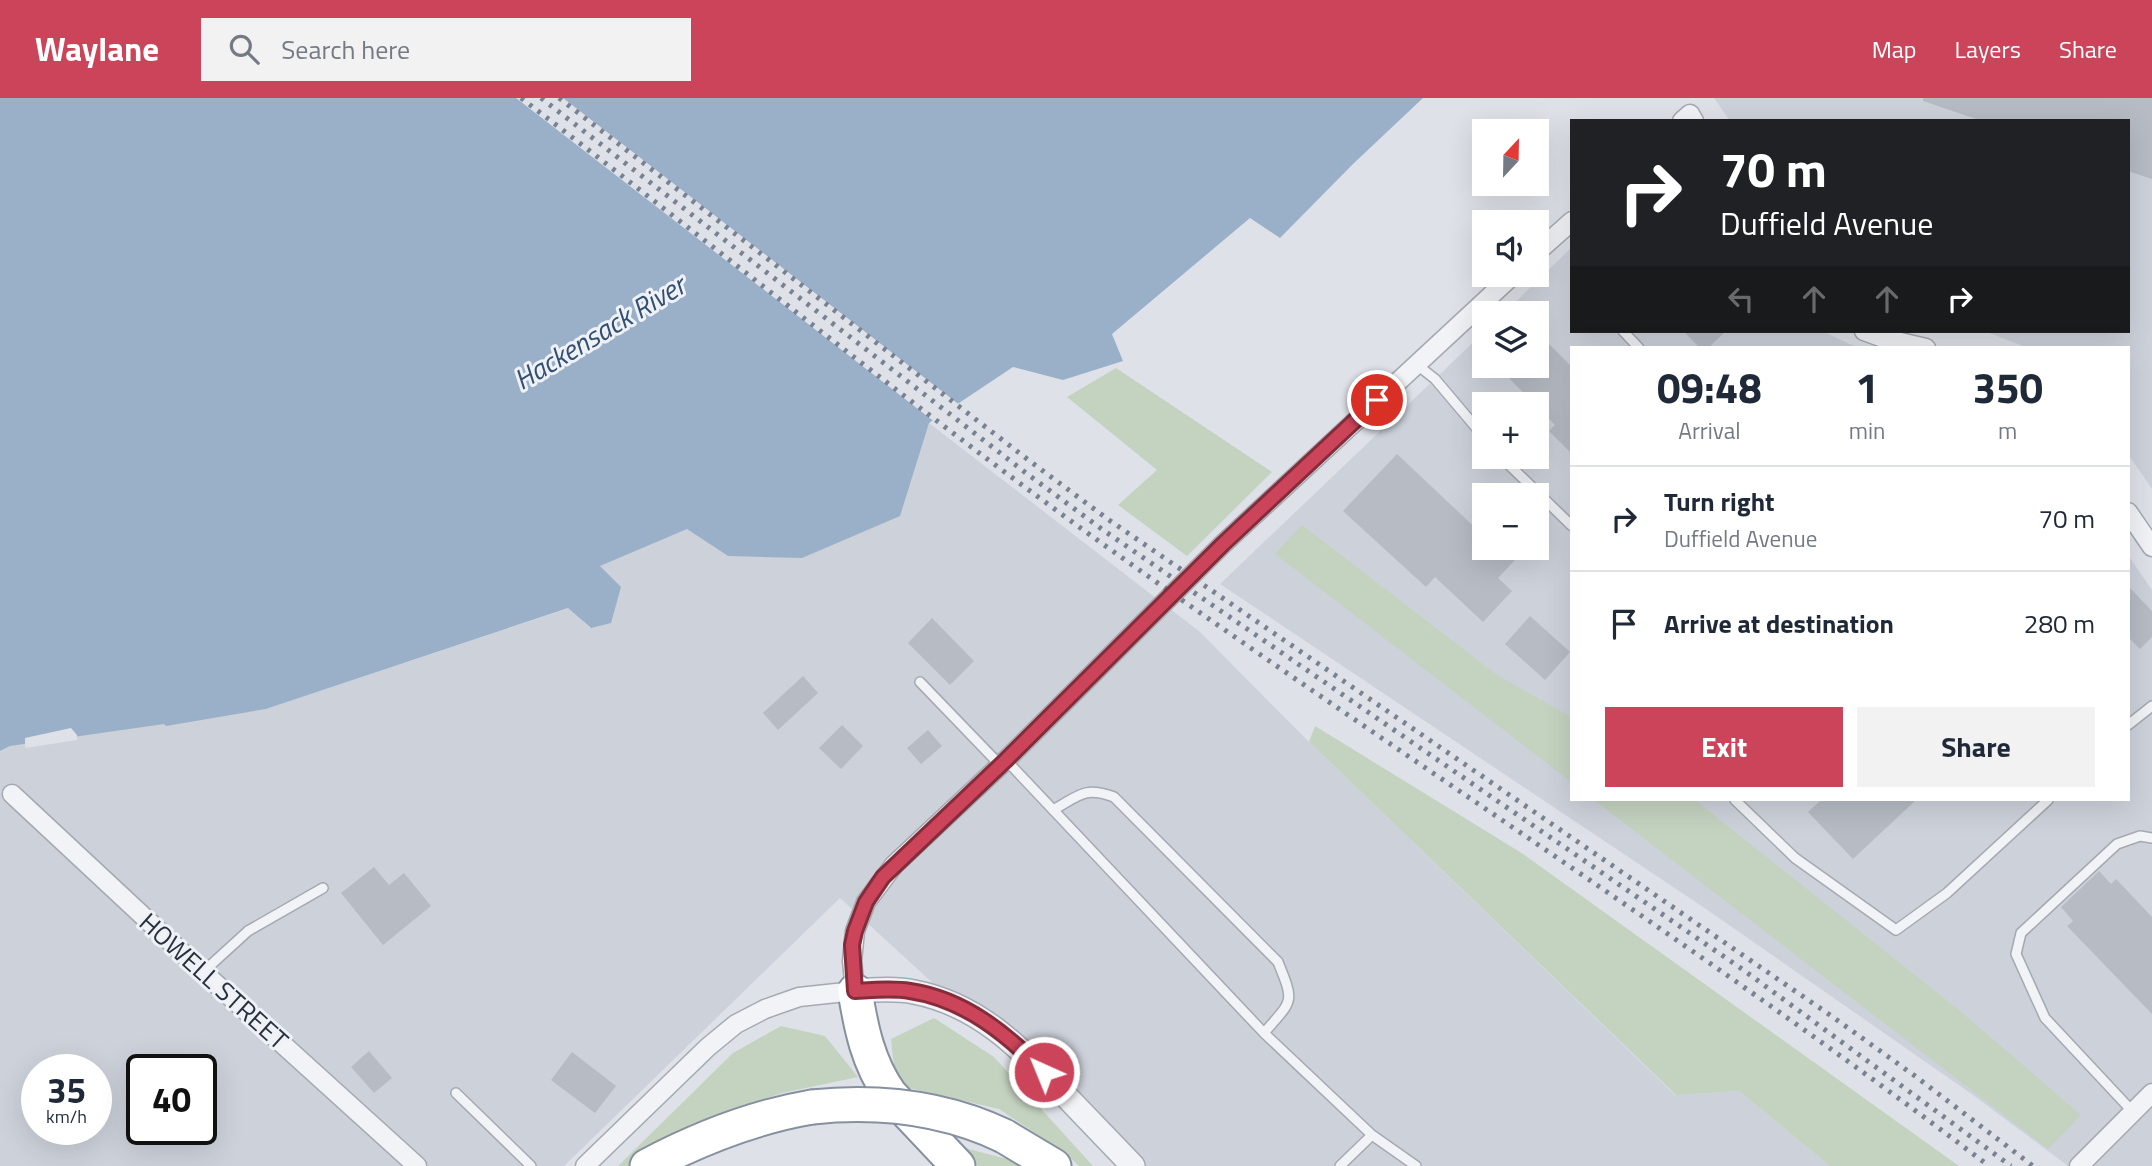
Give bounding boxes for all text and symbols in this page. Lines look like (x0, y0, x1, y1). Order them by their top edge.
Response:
search box (201, 18, 691, 81)
text: Waylane (35, 24, 159, 74)
icon: search (225, 30, 263, 68)
text: Search here (281, 30, 410, 69)
text: Map (1872, 31, 1917, 67)
text: Layers (1955, 31, 2021, 67)
text: Share (2059, 31, 2117, 67)
north arrow (1472, 119, 1549, 196)
map controls (1472, 119, 1549, 560)
text: 70 m (1720, 131, 1827, 206)
icon: right (1605, 147, 1696, 238)
text: Duffield Avenue (1720, 199, 1933, 247)
button: sound (1472, 210, 1549, 287)
water label: Hackensack River (505, 262, 696, 400)
icon: left (1722, 280, 1760, 318)
icon: ahead (1795, 280, 1833, 318)
icon: ahead (1868, 280, 1906, 318)
icon: right (1941, 280, 1979, 318)
button: layers (1472, 301, 1549, 378)
text: 09:48 (1657, 355, 1762, 419)
text: 1 (1855, 355, 1879, 419)
text: 350 (1972, 355, 2043, 419)
pin (1347, 370, 1407, 430)
icon: arrive (1358, 381, 1396, 419)
button: + (1472, 392, 1549, 469)
text: Arrival (1678, 413, 1741, 448)
text: min (1849, 413, 1885, 448)
text: m (1998, 413, 2017, 448)
text: Turn right (1664, 482, 1775, 521)
button: − (1472, 483, 1549, 560)
text: 70 m (2038, 499, 2095, 538)
icon: right (1605, 500, 1643, 538)
text: Duffield Avenue (1664, 521, 1817, 556)
text: Arrive at destination (1664, 604, 1894, 643)
text: 280 m (2024, 604, 2095, 643)
icon: arrive (1605, 605, 1643, 643)
button: Exit (1605, 707, 1843, 787)
button: Share (1857, 707, 2095, 787)
street label: HOWELL STREET (131, 903, 297, 1059)
position arrow (1007, 1035, 1081, 1109)
speed limit sign: 40 (126, 1054, 217, 1145)
text: 35 (47, 1063, 86, 1117)
text: km/h (46, 1103, 87, 1130)

